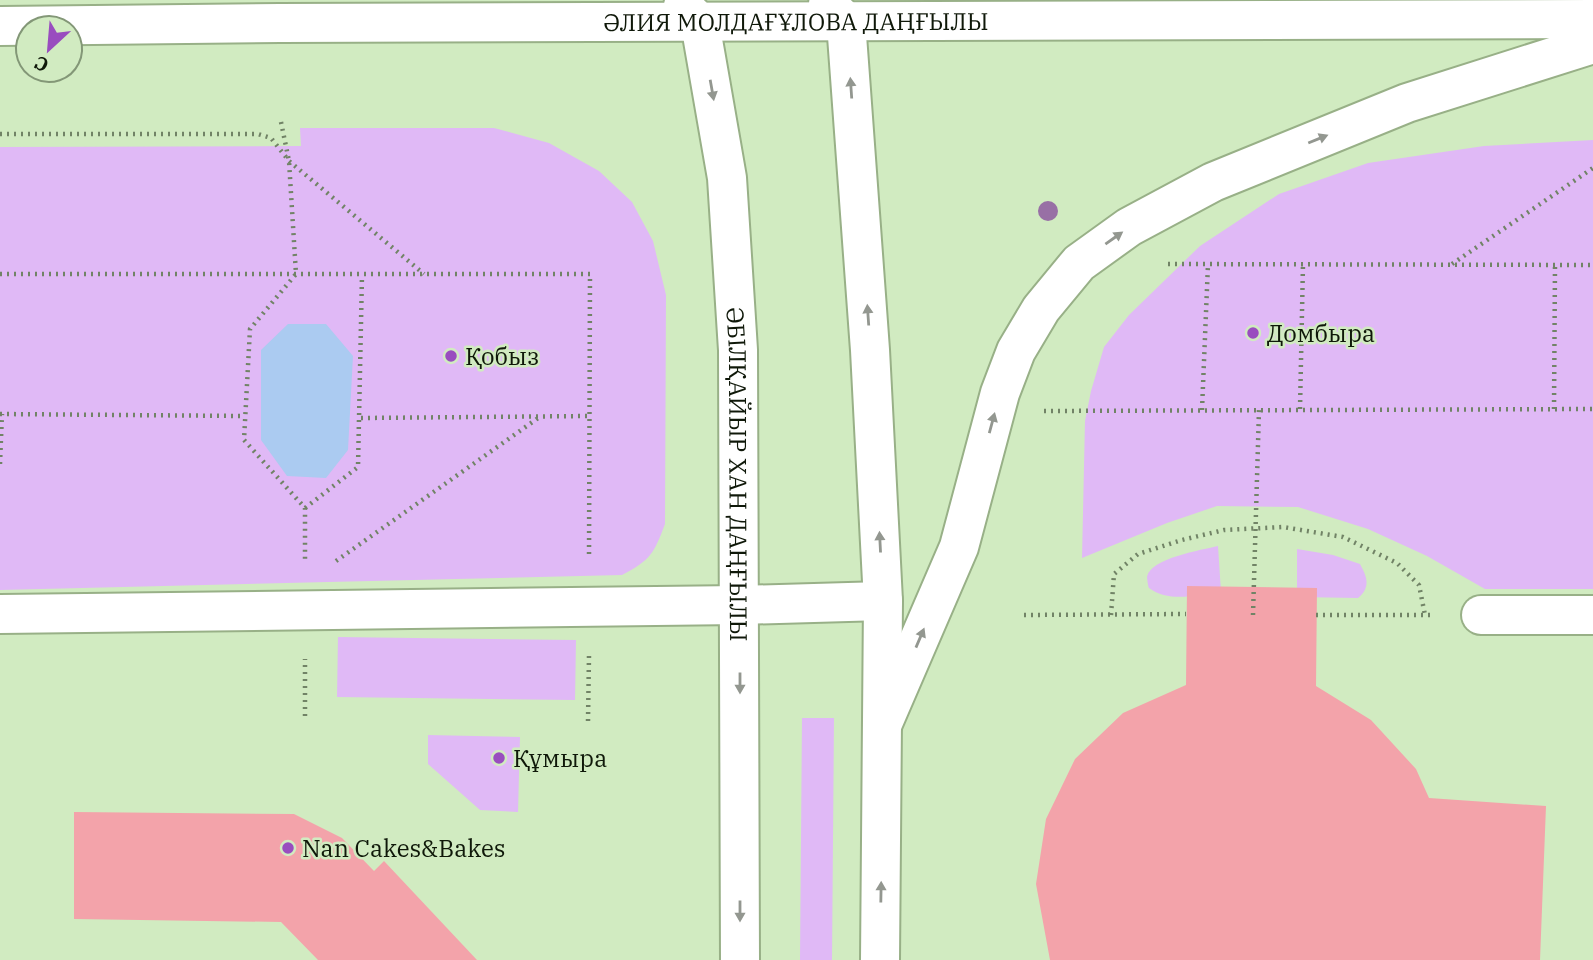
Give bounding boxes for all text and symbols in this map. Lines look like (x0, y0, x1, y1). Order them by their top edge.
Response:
street label: ӘЛИЯ МОЛДАҒҰЛОВА ДАҢҒЫЛЫ (603, 5, 989, 38)
north arrow (14, 14, 84, 84)
text: С (31, 51, 52, 78)
one-way arrow (845, 77, 856, 99)
one-way arrow (707, 79, 718, 101)
one-way arrow (1308, 133, 1329, 144)
one-way arrow (1105, 231, 1123, 245)
one-way arrow (862, 303, 873, 325)
street label: ӘБІЛҚАЙЫР ХАН ДАҢҒЫЛЫ (719, 306, 755, 642)
place label: Домбыра (1267, 317, 1375, 349)
marker: Домбыра (1245, 325, 1261, 341)
place label: Қобыз (465, 340, 539, 372)
marker: Қобыз (443, 348, 459, 364)
one-way arrow (987, 412, 998, 434)
one-way arrow (874, 531, 885, 553)
one-way arrow (914, 627, 925, 648)
one-way arrow (734, 672, 746, 694)
place label: Құмыра (513, 742, 607, 774)
marker: Құмыра (491, 750, 507, 766)
place label: Nan Cakes&Bakes (302, 832, 506, 864)
marker: Nan Cakes&Bakes (280, 840, 296, 856)
one-way arrow (875, 881, 887, 903)
one-way arrow (734, 900, 746, 922)

